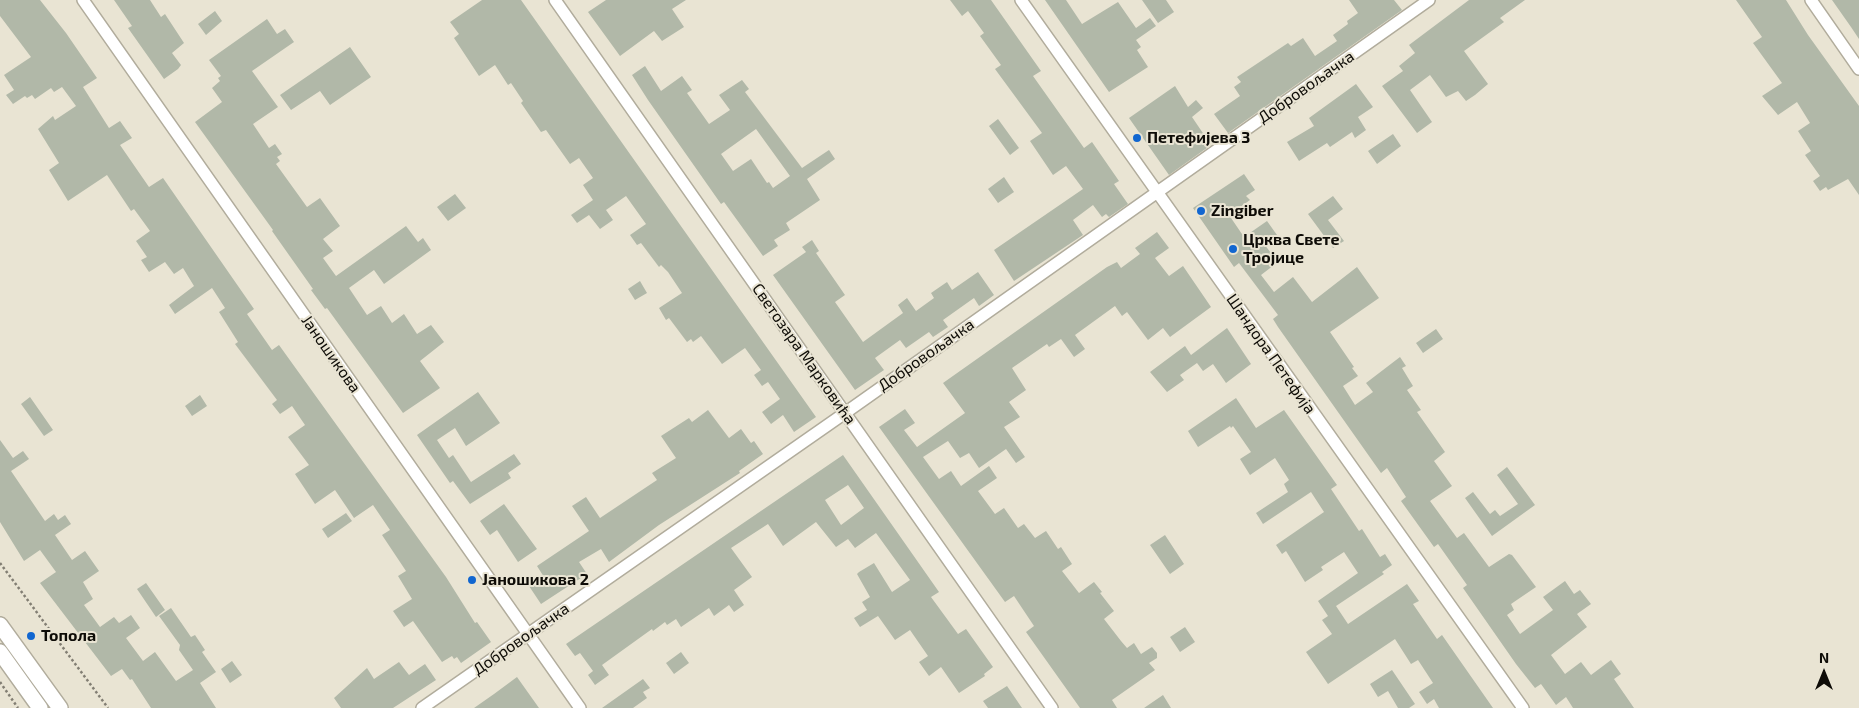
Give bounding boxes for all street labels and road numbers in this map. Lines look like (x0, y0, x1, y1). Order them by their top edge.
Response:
street label: Добровољачка (1254, 47, 1358, 127)
street label: Светозара Марковића (748, 280, 860, 428)
street label: Шандора Петефија (1222, 290, 1320, 418)
street label: Јаношикова (297, 311, 365, 397)
street label: Добровољачка (874, 315, 978, 395)
street label: Добровољачка (469, 599, 573, 679)

